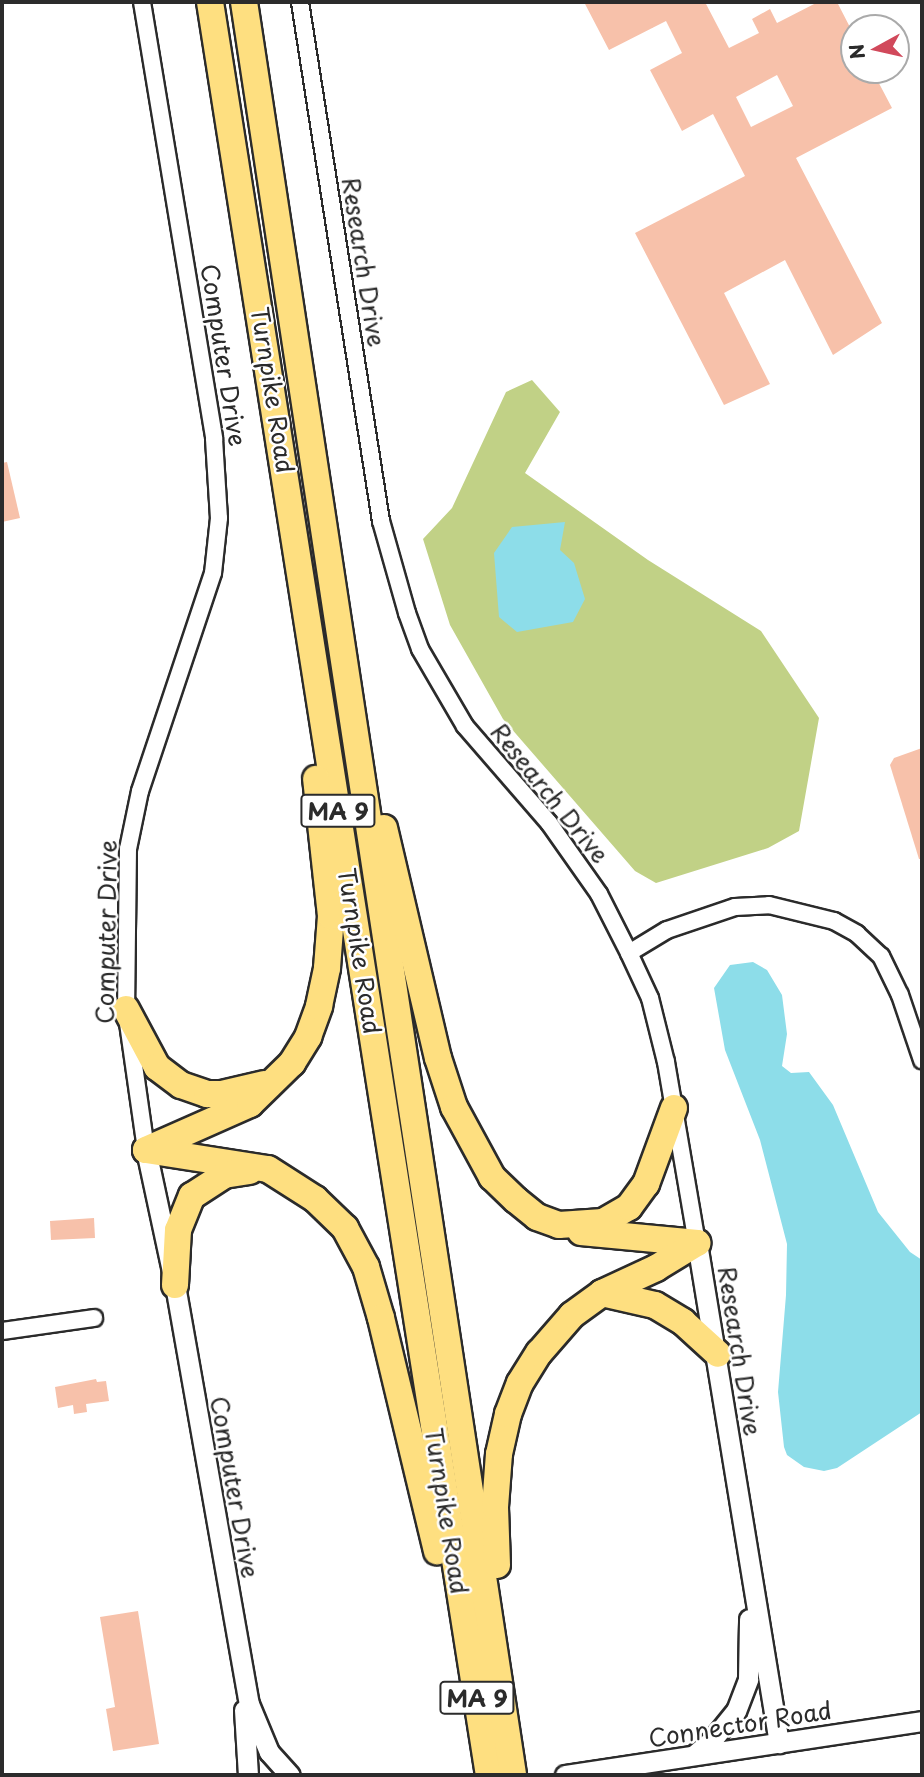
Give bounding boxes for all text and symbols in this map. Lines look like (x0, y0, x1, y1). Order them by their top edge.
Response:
north arrow (840, 14, 910, 84)
text: N (841, 42, 871, 61)
street label: Research Drive (336, 174, 392, 350)
street label: Computer Drive (195, 262, 253, 448)
street label: Turnpike Road (246, 304, 300, 476)
street label: Research Drive (484, 717, 616, 869)
road number: MA 9 (300, 792, 376, 831)
street label: Computer Drive (90, 839, 122, 1025)
street label: Turnpike Road (333, 865, 387, 1037)
street label: Research Drive (712, 1263, 768, 1439)
street label: Computer Drive (205, 1394, 265, 1580)
street label: Turnpike Road (420, 1425, 474, 1597)
road number: MA 9 (438, 1679, 516, 1718)
street label: Connector Road (645, 1695, 835, 1753)

